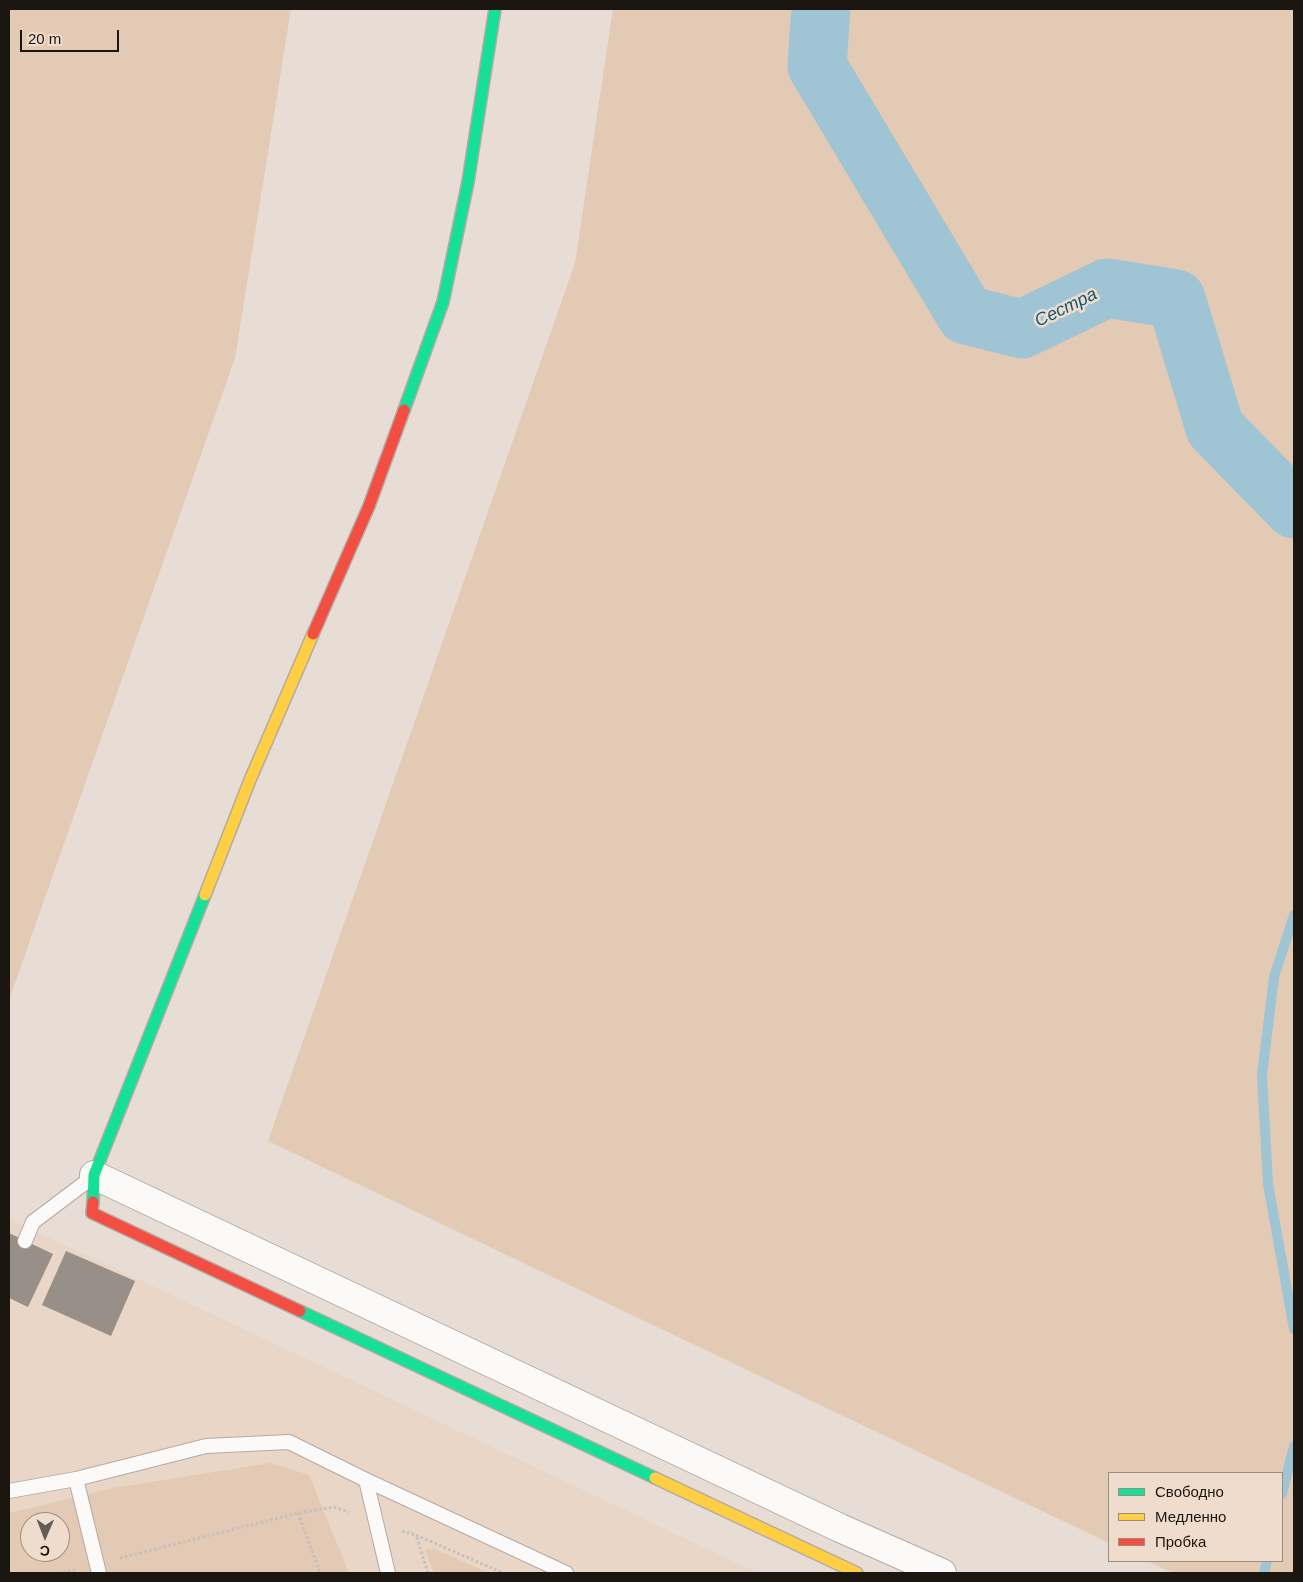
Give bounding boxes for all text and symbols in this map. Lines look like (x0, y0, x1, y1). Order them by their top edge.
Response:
scale bar (22, 20, 121, 52)
text: 20 m (28, 30, 61, 47)
water label: Сестра (1031, 284, 1101, 332)
legend (1108, 1472, 1283, 1562)
text: Свободно (1155, 1483, 1224, 1500)
text: Медленно (1155, 1508, 1226, 1525)
north arrow (20, 1512, 70, 1562)
text: Пробка (1155, 1533, 1206, 1550)
text: С (40, 1543, 50, 1559)

